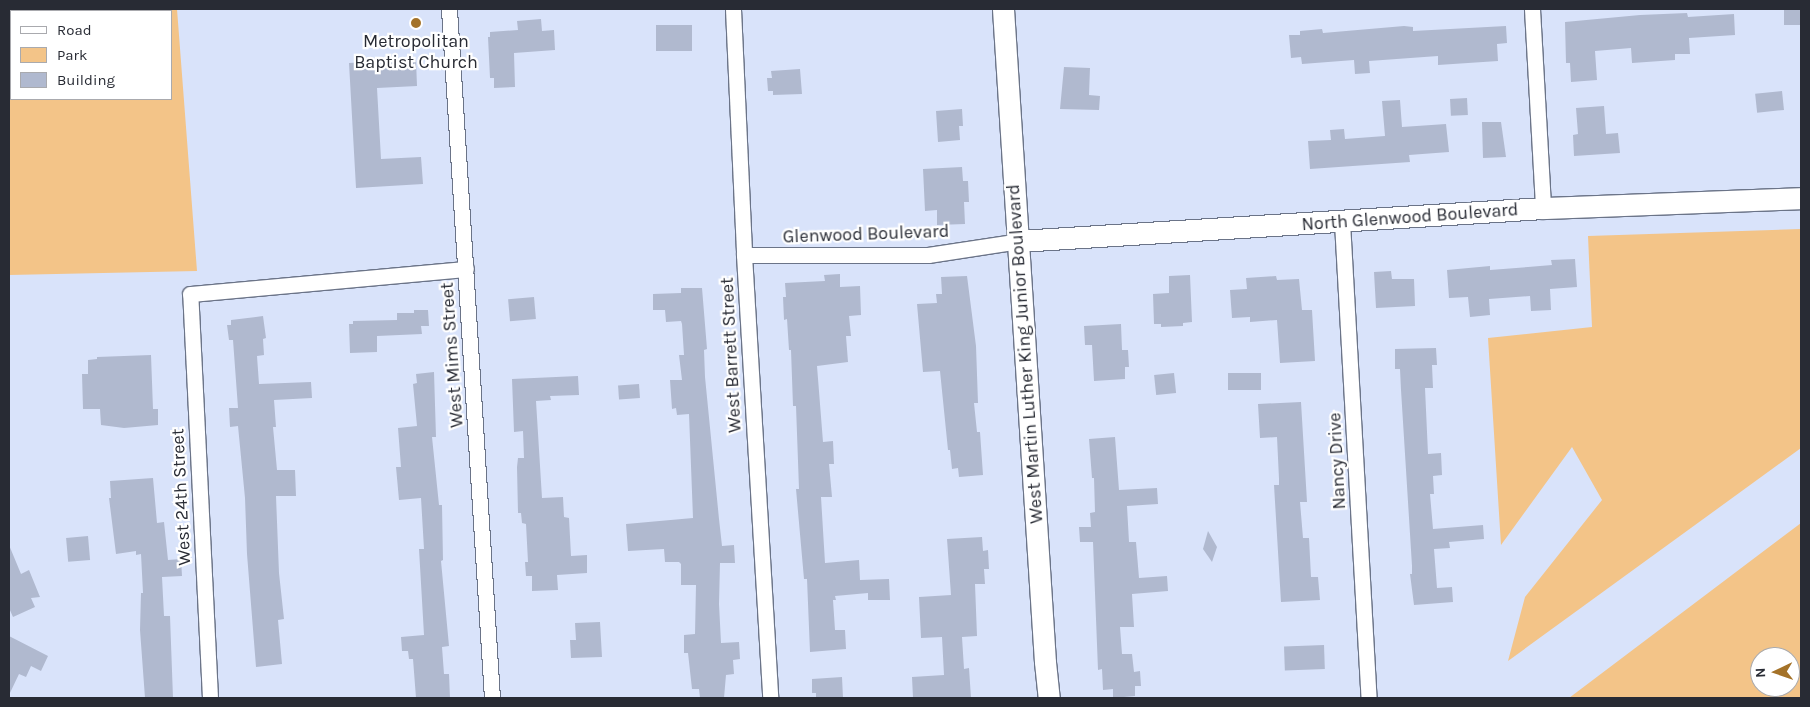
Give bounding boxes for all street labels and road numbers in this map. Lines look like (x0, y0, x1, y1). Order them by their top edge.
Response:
street label: West Martin Luther King Junior Boulevard (1002, 184, 1048, 524)
street label: North Glenwood Boulevard (1301, 199, 1519, 235)
street label: Glenwood Boulevard (782, 220, 950, 248)
street label: West Barrett Street (716, 277, 746, 433)
street label: West Mims Street (436, 281, 468, 429)
street label: Nancy Drive (1324, 412, 1350, 510)
street label: West 24th Street (167, 428, 195, 566)

